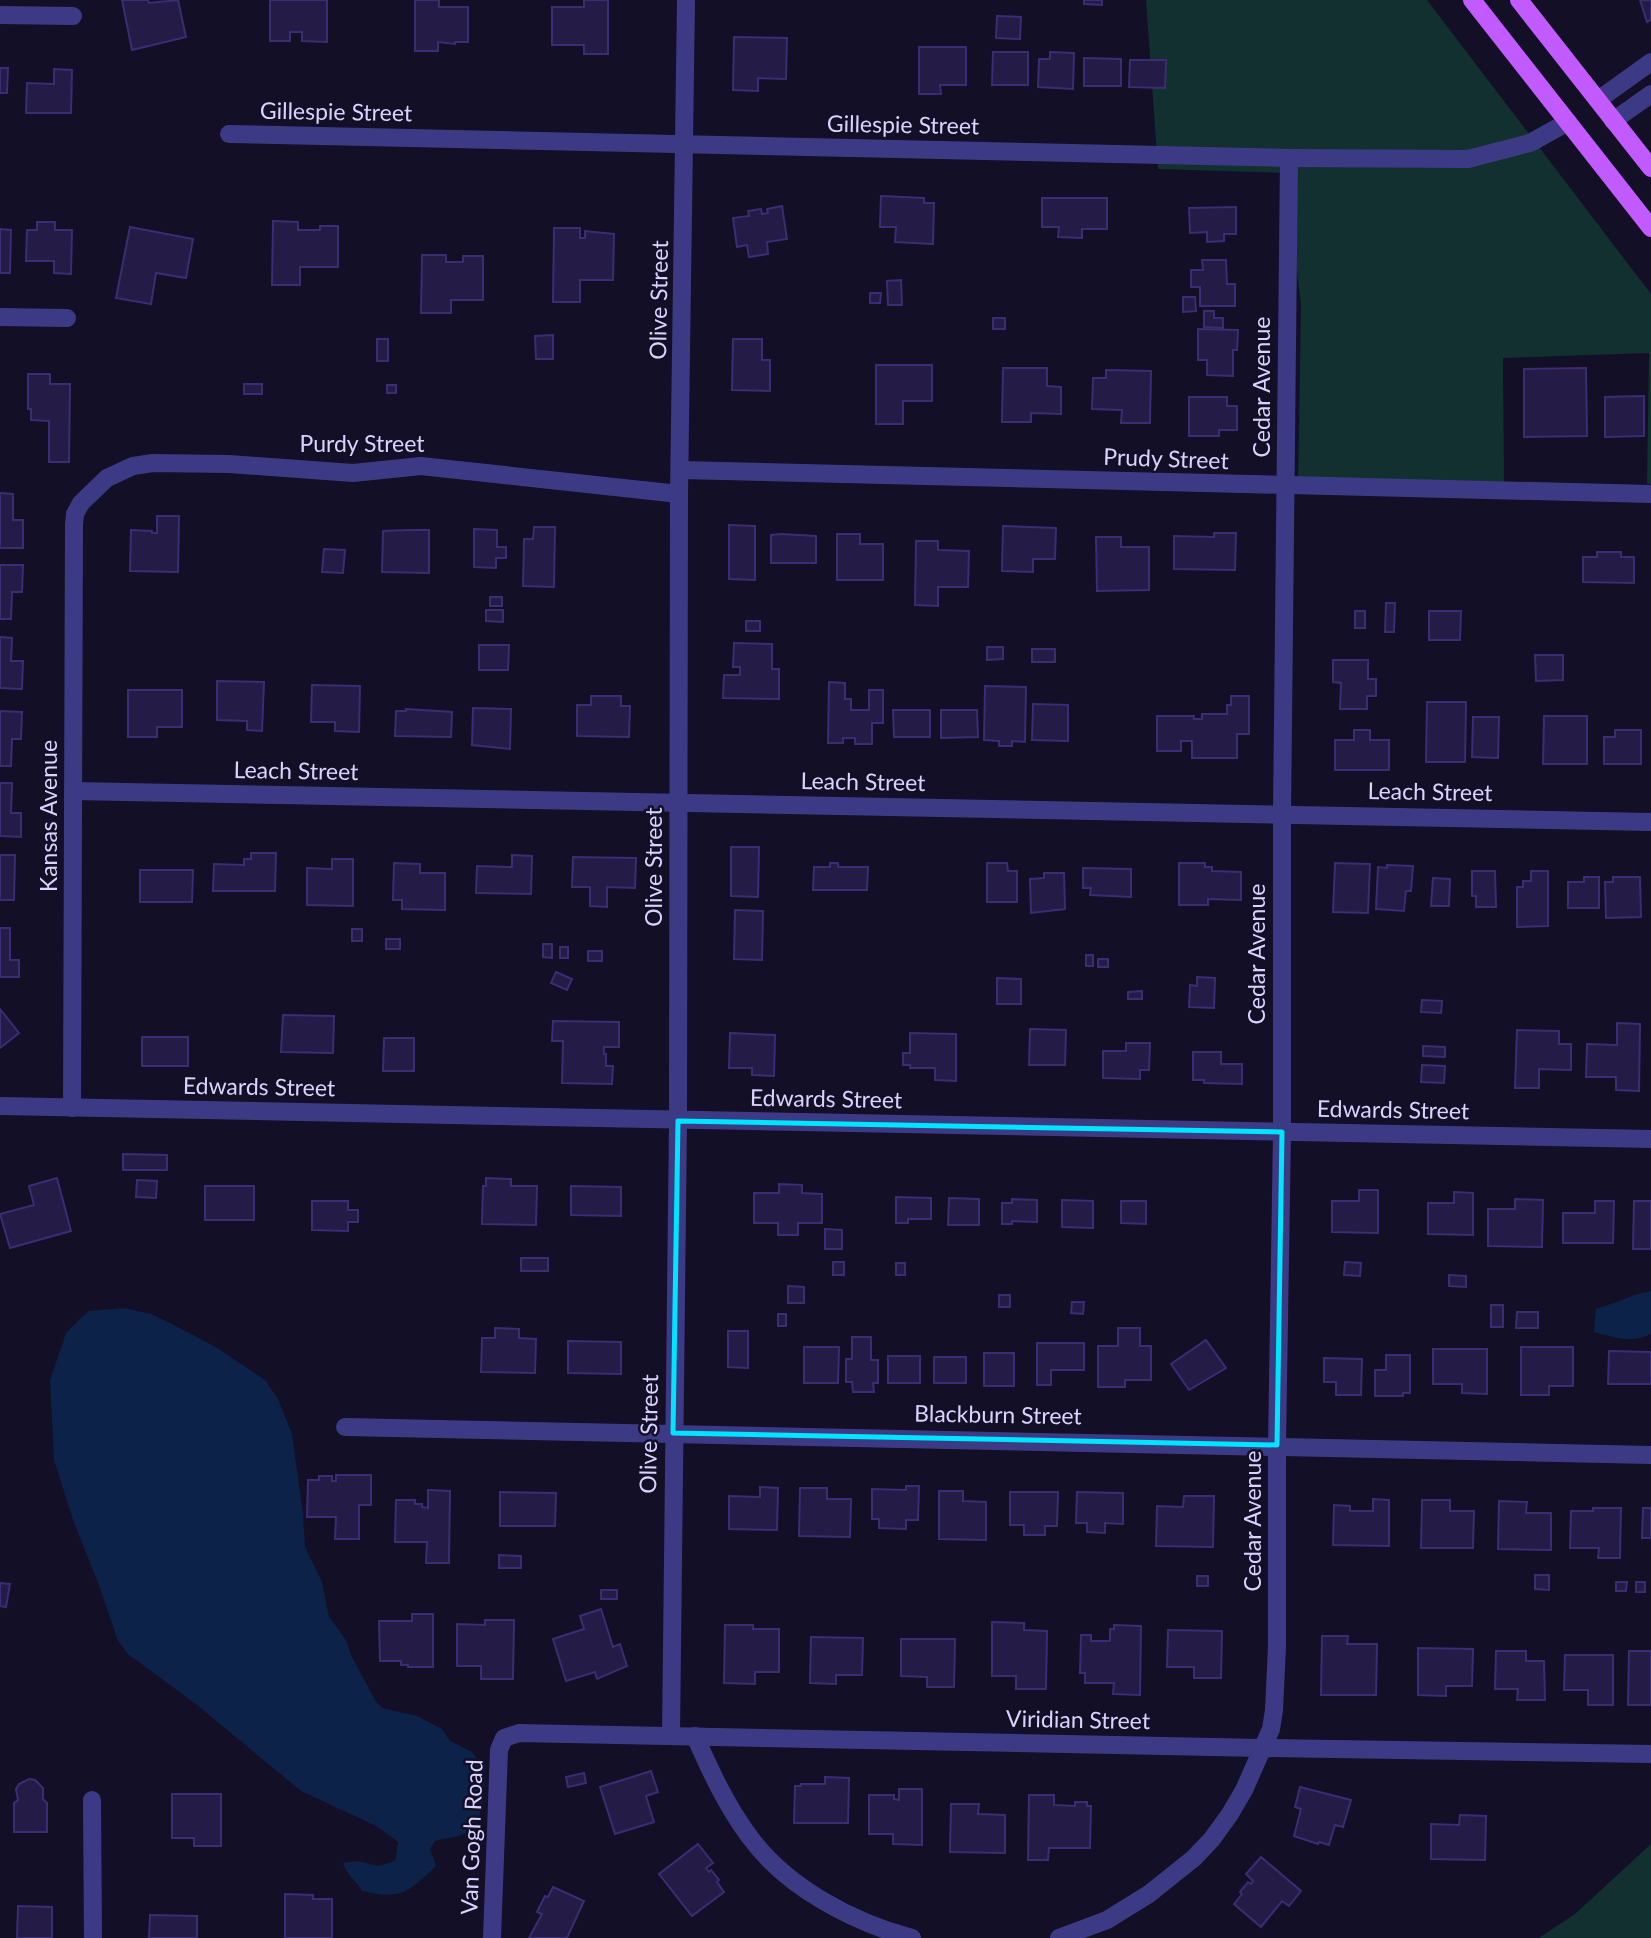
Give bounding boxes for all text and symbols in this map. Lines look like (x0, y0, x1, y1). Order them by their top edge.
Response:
street label: Gillespie Street (260, 96, 413, 126)
street label: Gillespie Street (827, 109, 980, 139)
street label: Olive Street (643, 239, 673, 360)
street label: Cedar Avenue (1247, 317, 1275, 457)
street label: Purdy Street (299, 429, 425, 457)
street label: Prudy Street (1103, 442, 1230, 474)
street label: Kansas Avenue (34, 740, 62, 892)
street label: Leach Street (233, 755, 359, 785)
street label: Leach Street (800, 766, 926, 796)
street label: Leach Street (1367, 776, 1493, 806)
street label: Olive Street (639, 807, 667, 927)
street label: Cedar Avenue (1242, 884, 1270, 1024)
street label: Edwards Street (183, 1071, 336, 1101)
street label: Edwards Street (750, 1083, 903, 1113)
street label: Edwards Street (1317, 1094, 1470, 1124)
street label: Olive Street (633, 1373, 663, 1494)
street label: Blackburn Street (914, 1399, 1083, 1429)
street label: Cedar Avenue (1238, 1451, 1266, 1591)
street label: Viridian Street (1006, 1704, 1151, 1734)
street label: Van Gogh Road (454, 1759, 488, 1915)

